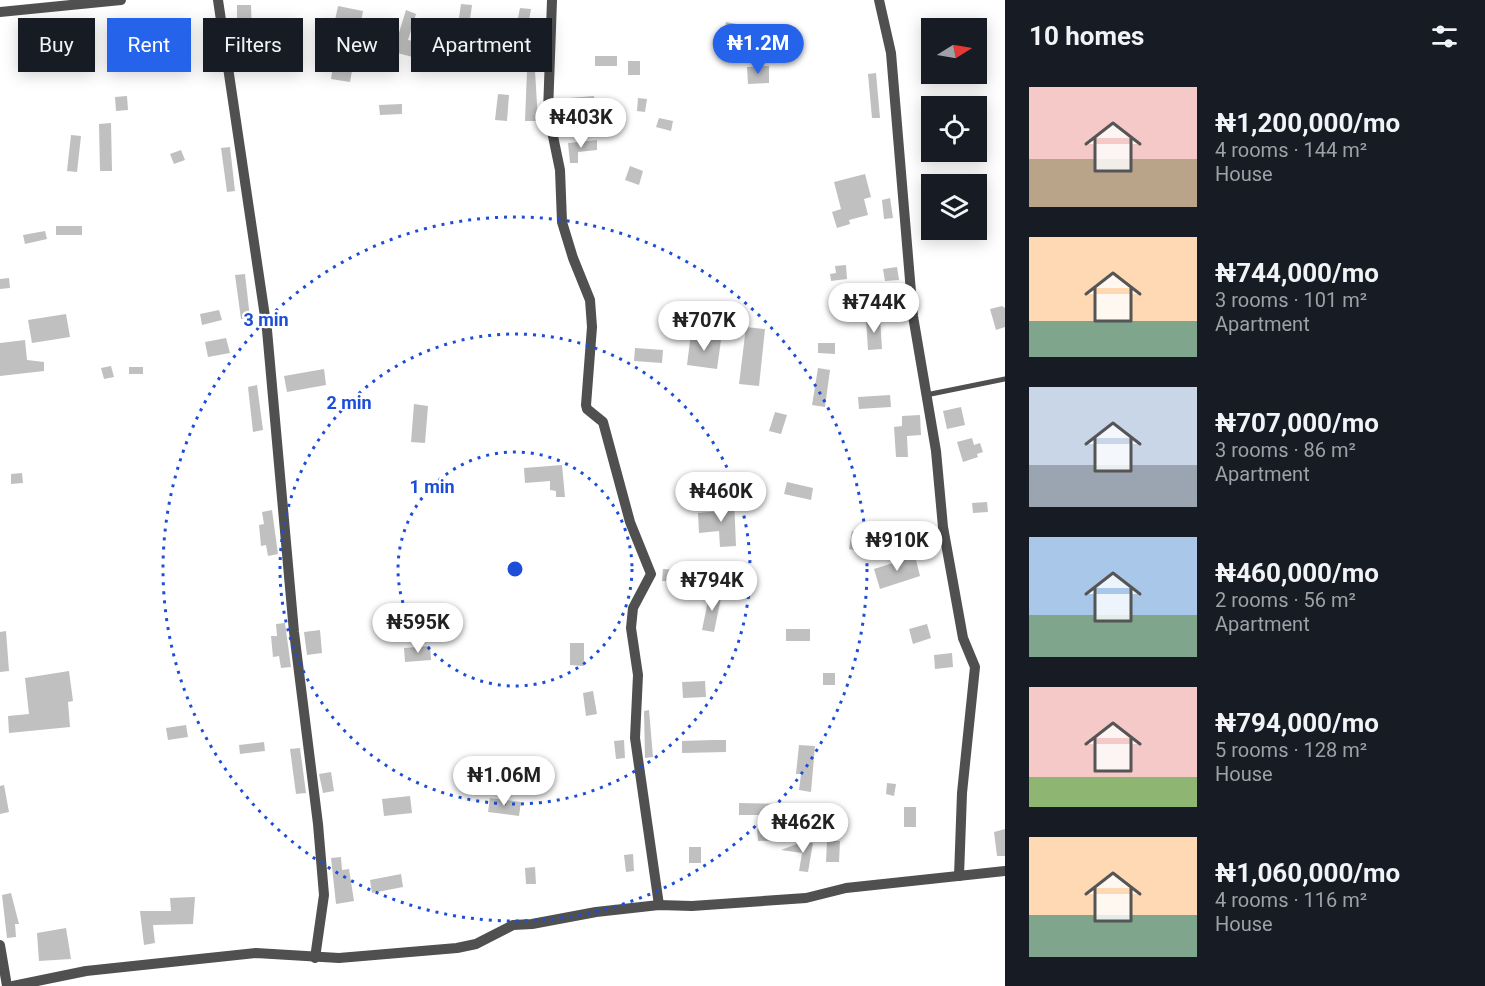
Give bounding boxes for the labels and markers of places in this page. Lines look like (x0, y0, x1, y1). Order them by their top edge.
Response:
pin: ₦1.2M (716, 24, 800, 75)
pin: ₦403K (539, 98, 623, 149)
pin: ₦744K (832, 283, 916, 334)
pin: ₦707K (662, 301, 746, 352)
pin: ₦460K (679, 472, 763, 523)
pin: ₦910K (855, 521, 939, 572)
centre of rings (505, 559, 525, 579)
pin: ₦794K (670, 561, 754, 612)
pin: ₦595K (376, 603, 460, 654)
pin: ₦1.06M (455, 756, 553, 807)
pin: ₦462K (761, 803, 845, 854)

